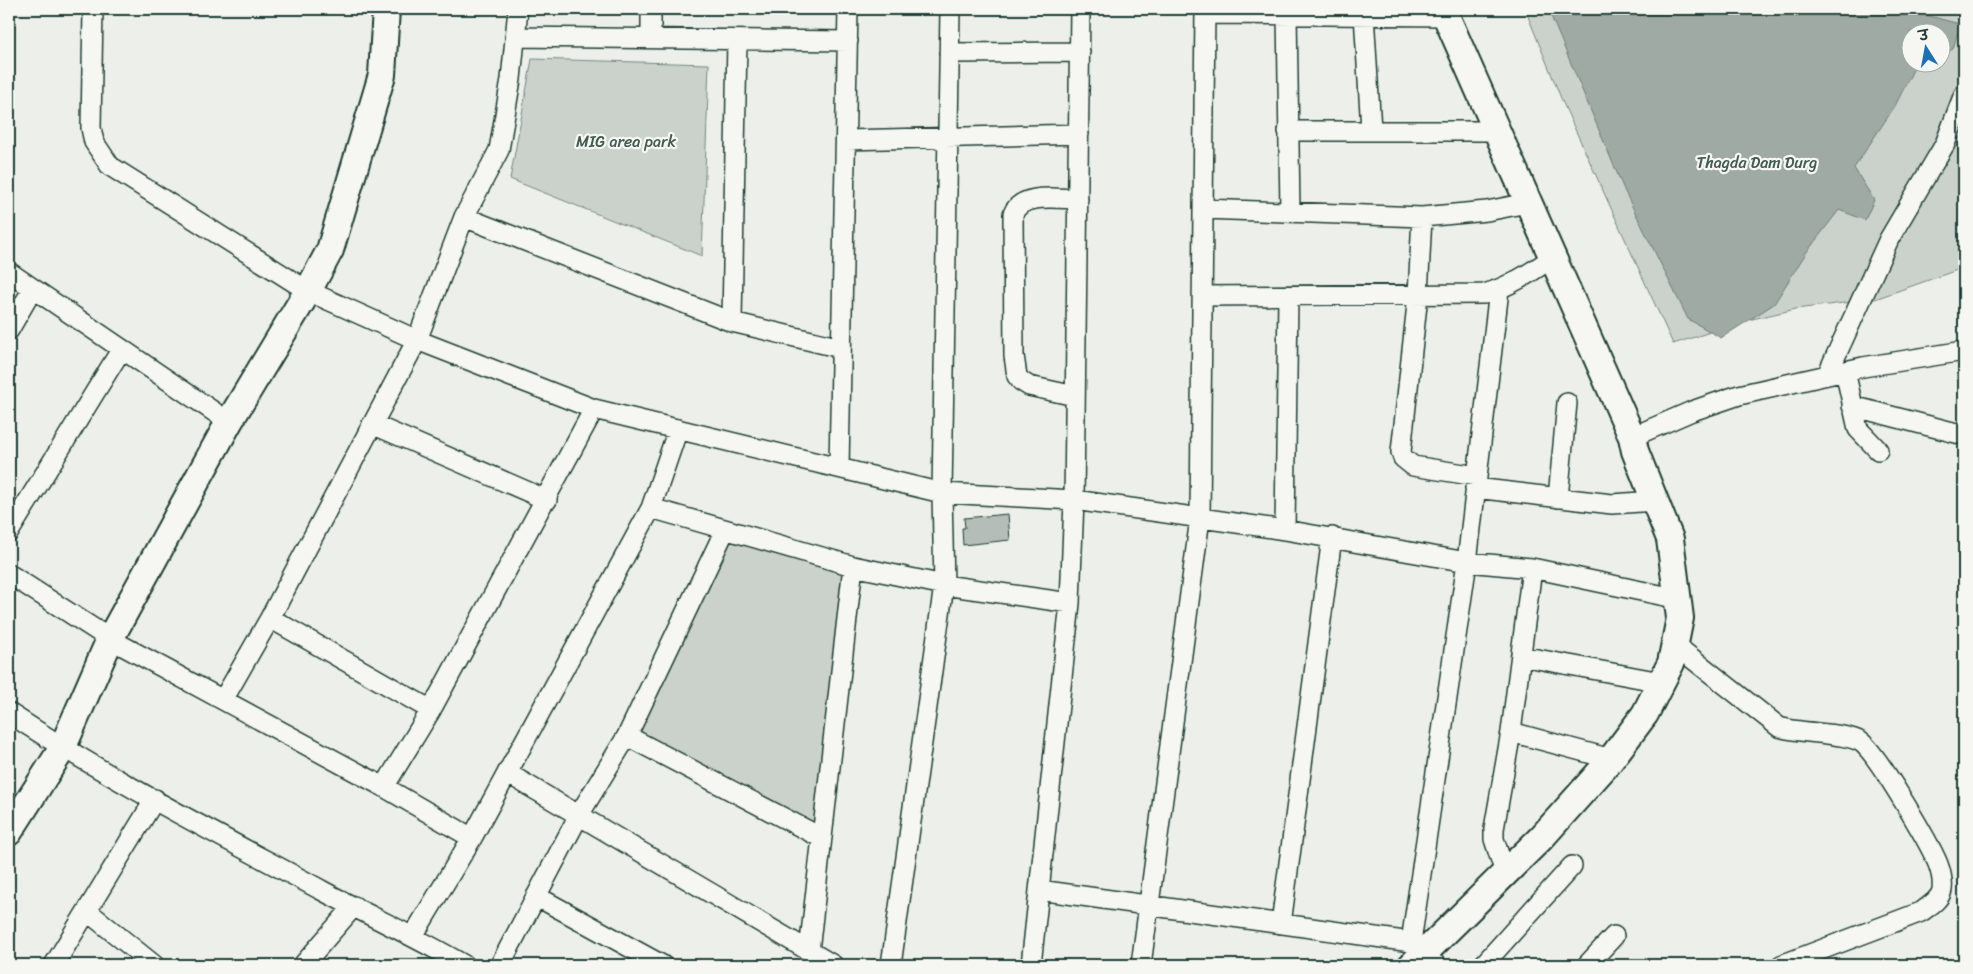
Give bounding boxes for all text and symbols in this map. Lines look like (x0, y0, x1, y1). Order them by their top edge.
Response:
north arrow (1900, 22, 1950, 72)
text: उ (1915, 22, 1932, 49)
park label: MIG area park (576, 127, 677, 156)
park label: Thagda Dam Durg (1697, 148, 1817, 177)

